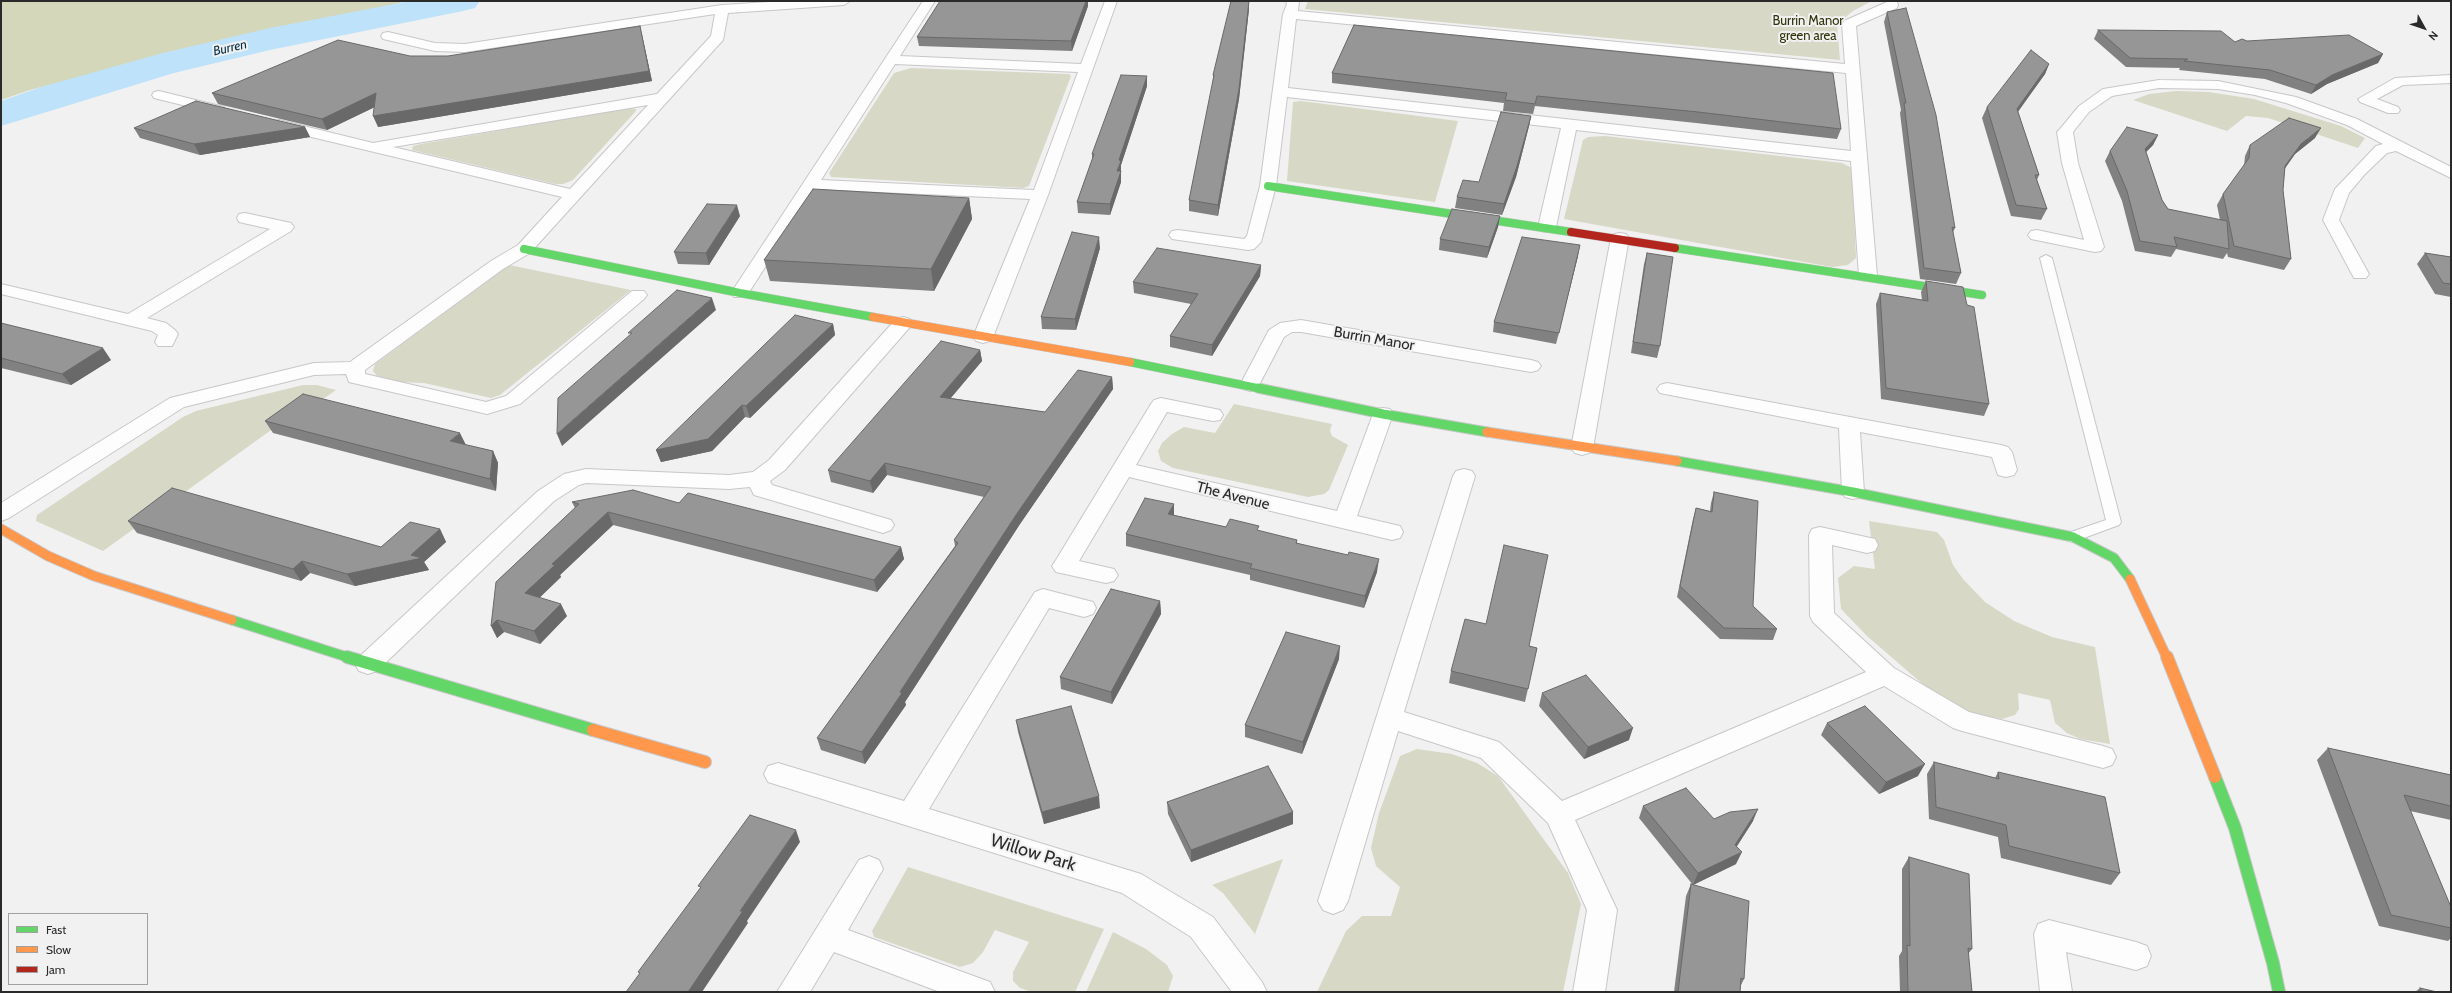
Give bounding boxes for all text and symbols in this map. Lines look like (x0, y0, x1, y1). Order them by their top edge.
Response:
north arrow (2404, 8, 2444, 48)
park label: Burrin Manor green area (1773, 13, 1843, 44)
text: N (2425, 28, 2441, 43)
water label: Burren (212, 37, 248, 59)
street label: Burrin Manor (1332, 323, 1416, 355)
street label: The Avenue (1195, 478, 1271, 514)
street label: Willow Park (988, 830, 1078, 876)
legend (8, 913, 148, 985)
text: Fast (46, 922, 66, 937)
text: Slow (46, 942, 71, 957)
text: Jam (46, 962, 65, 977)

